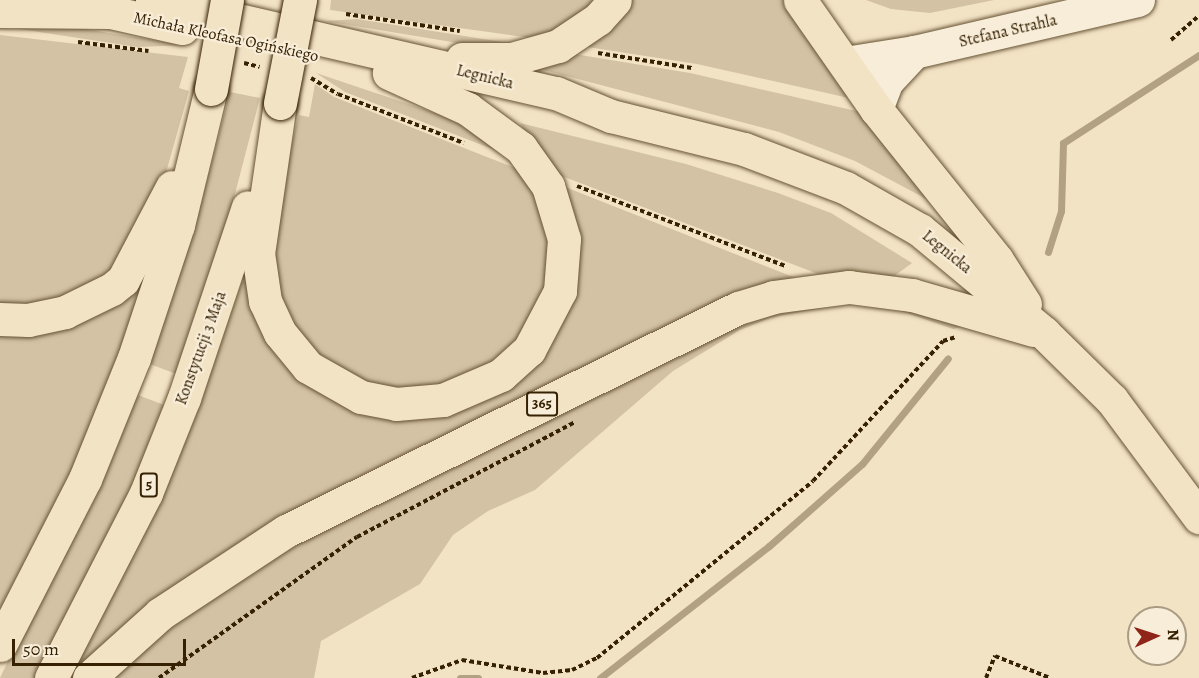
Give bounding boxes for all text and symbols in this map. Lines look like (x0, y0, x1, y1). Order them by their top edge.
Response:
street label: Michała Kleofasa Ogińskiego (132, 8, 320, 66)
street label: Stefana Strahla (957, 10, 1059, 52)
street label: Legnicka (454, 61, 516, 93)
street label: Legnicka (918, 226, 976, 278)
street label: Konstytucji 3 Maja (172, 288, 230, 408)
road number: 365 (526, 392, 558, 416)
road number: 5 (138, 473, 160, 497)
north arrow (1127, 606, 1187, 666)
scale bar (15, 627, 189, 665)
text: N (1162, 629, 1184, 642)
text: 50 m (23, 637, 59, 661)

